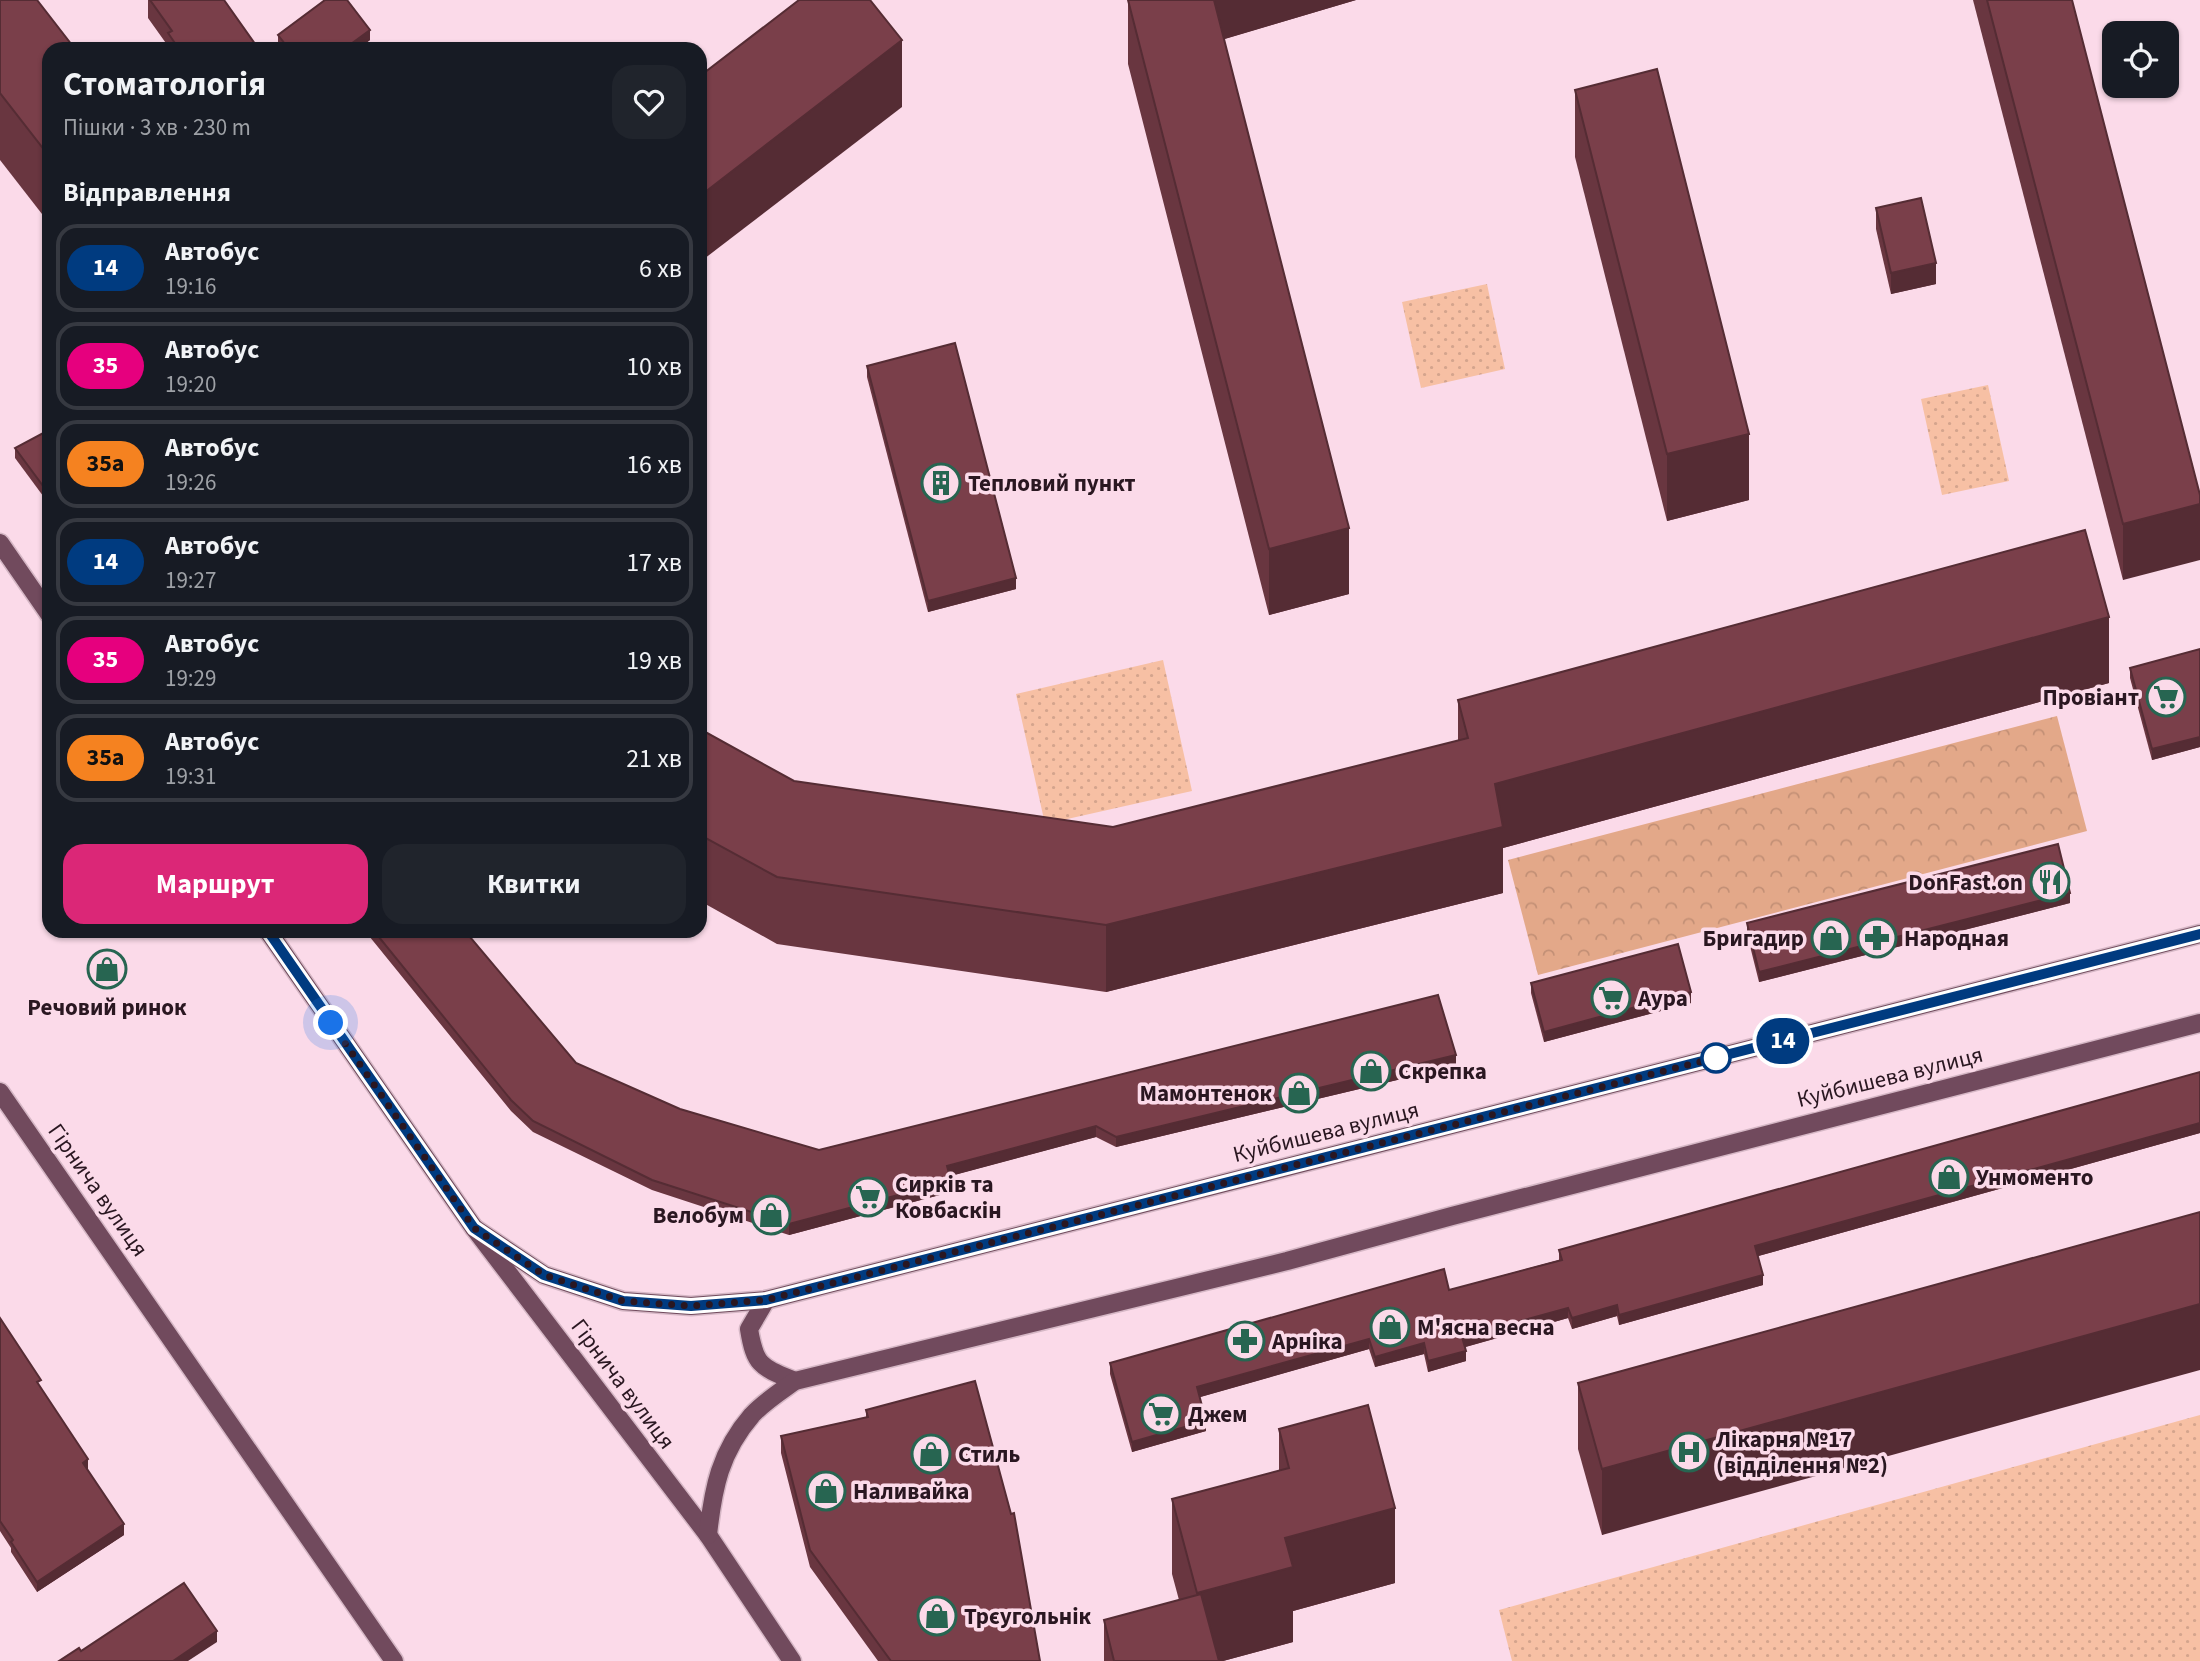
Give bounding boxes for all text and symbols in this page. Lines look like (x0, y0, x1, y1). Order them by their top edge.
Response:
map controls (2102, 21, 2179, 98)
button: locate (2102, 21, 2179, 98)
text: Стоматологія (63, 61, 266, 108)
button: heart (612, 65, 686, 139)
text: Пішки · 3 хв · 230 m (63, 111, 251, 144)
text: Відправлення (63, 174, 231, 211)
text: Автобус (165, 233, 259, 270)
text: 14 (93, 250, 118, 285)
text: 6 хв (639, 250, 682, 287)
text: 19:16 (165, 270, 216, 303)
text: Автобус (165, 331, 259, 368)
text: 35 (93, 348, 118, 383)
text: 10 хв (626, 348, 682, 385)
text: 19:20 (165, 368, 216, 401)
text: Автобус (165, 429, 259, 466)
text: 35а (87, 446, 125, 481)
text: 16 хв (626, 446, 682, 483)
building icon: Тепловий пункт (920, 462, 962, 504)
text: 19:26 (165, 466, 216, 499)
place label: Тепловий пункт (968, 467, 1136, 500)
text: Автобус (165, 527, 259, 564)
text: 14 (93, 544, 118, 579)
text: 17 хв (626, 544, 682, 581)
text: 19:27 (165, 564, 216, 597)
text: Автобус (165, 625, 259, 662)
text: 35 (93, 642, 118, 677)
text: 19 хв (626, 642, 682, 679)
text: 19:29 (165, 662, 216, 695)
supermarket icon: Провіант (2145, 676, 2187, 718)
place label: Провіант (2042, 681, 2139, 714)
text: Автобус (165, 723, 259, 760)
text: 35а (87, 740, 125, 775)
text: 21 хв (626, 740, 682, 777)
text: 19:31 (165, 760, 216, 793)
button: Маршрут (63, 844, 368, 924)
button: Квитки (382, 844, 686, 924)
restaurant icon: DonFast.on (2029, 861, 2071, 903)
place label: DonFast.on (1908, 866, 2023, 899)
shop icon: Бригадир (1810, 917, 1852, 959)
pharmacy icon: Народная (1856, 917, 1898, 959)
place label: Бригадир (1702, 922, 1804, 955)
place label: Народная (1904, 922, 2009, 955)
shop icon: Речовий ринок (86, 948, 128, 990)
supermarket icon: Аура (1590, 977, 1632, 1019)
place label: Аура (1637, 982, 1688, 1015)
place label: Речовий ринок (27, 991, 187, 1024)
your location (313, 1005, 348, 1040)
line badge: 14 (1752, 1018, 1814, 1064)
text: 14 (1770, 1023, 1796, 1058)
street label: Куйбишева вулиця (1793, 1038, 1987, 1116)
unlabelled marker (1701, 1043, 1731, 1073)
shop icon: Скрепка (1350, 1050, 1392, 1092)
place label: Скрепка (1398, 1055, 1487, 1088)
shop icon: Мамонтенок (1278, 1072, 1320, 1114)
place label: Мамонтенок (1139, 1077, 1272, 1110)
street label: Куйбишева вулиця (1229, 1093, 1423, 1171)
street label: Гірнича вулиця (40, 1117, 156, 1263)
shop icon: Унмоменто (1928, 1156, 1970, 1198)
place label: Унмоменто (1976, 1161, 2094, 1194)
place label: Сирків та Ковбаскін (895, 1168, 1002, 1227)
supermarket icon: Сирків та Ковбаскін (847, 1176, 889, 1218)
shop icon: Велобум (750, 1194, 792, 1236)
place label: Велобум (653, 1199, 744, 1232)
shop icon: М'ясна весна (1369, 1306, 1411, 1348)
place label: М'ясна весна (1417, 1311, 1555, 1344)
street label: Гірнича вулиця (563, 1312, 683, 1456)
pharmacy icon: Арніка (1224, 1320, 1266, 1362)
place label: Арніка (1271, 1325, 1343, 1358)
supermarket icon: Джем (1140, 1393, 1182, 1435)
place label: Джем (1188, 1398, 1247, 1431)
place label: Лікарня №17 (відділення №2) (1715, 1423, 1888, 1482)
hospital icon: Лікарня №17 (відділення №2) (1668, 1431, 1710, 1473)
shop icon: Стиль (910, 1433, 952, 1475)
place label: Стиль (958, 1438, 1020, 1471)
shop icon: Наливайка (805, 1470, 847, 1512)
place label: Наливайка (853, 1475, 969, 1508)
shop icon: Трєугольнік (916, 1595, 958, 1637)
place label: Трєугольнік (964, 1600, 1092, 1633)

